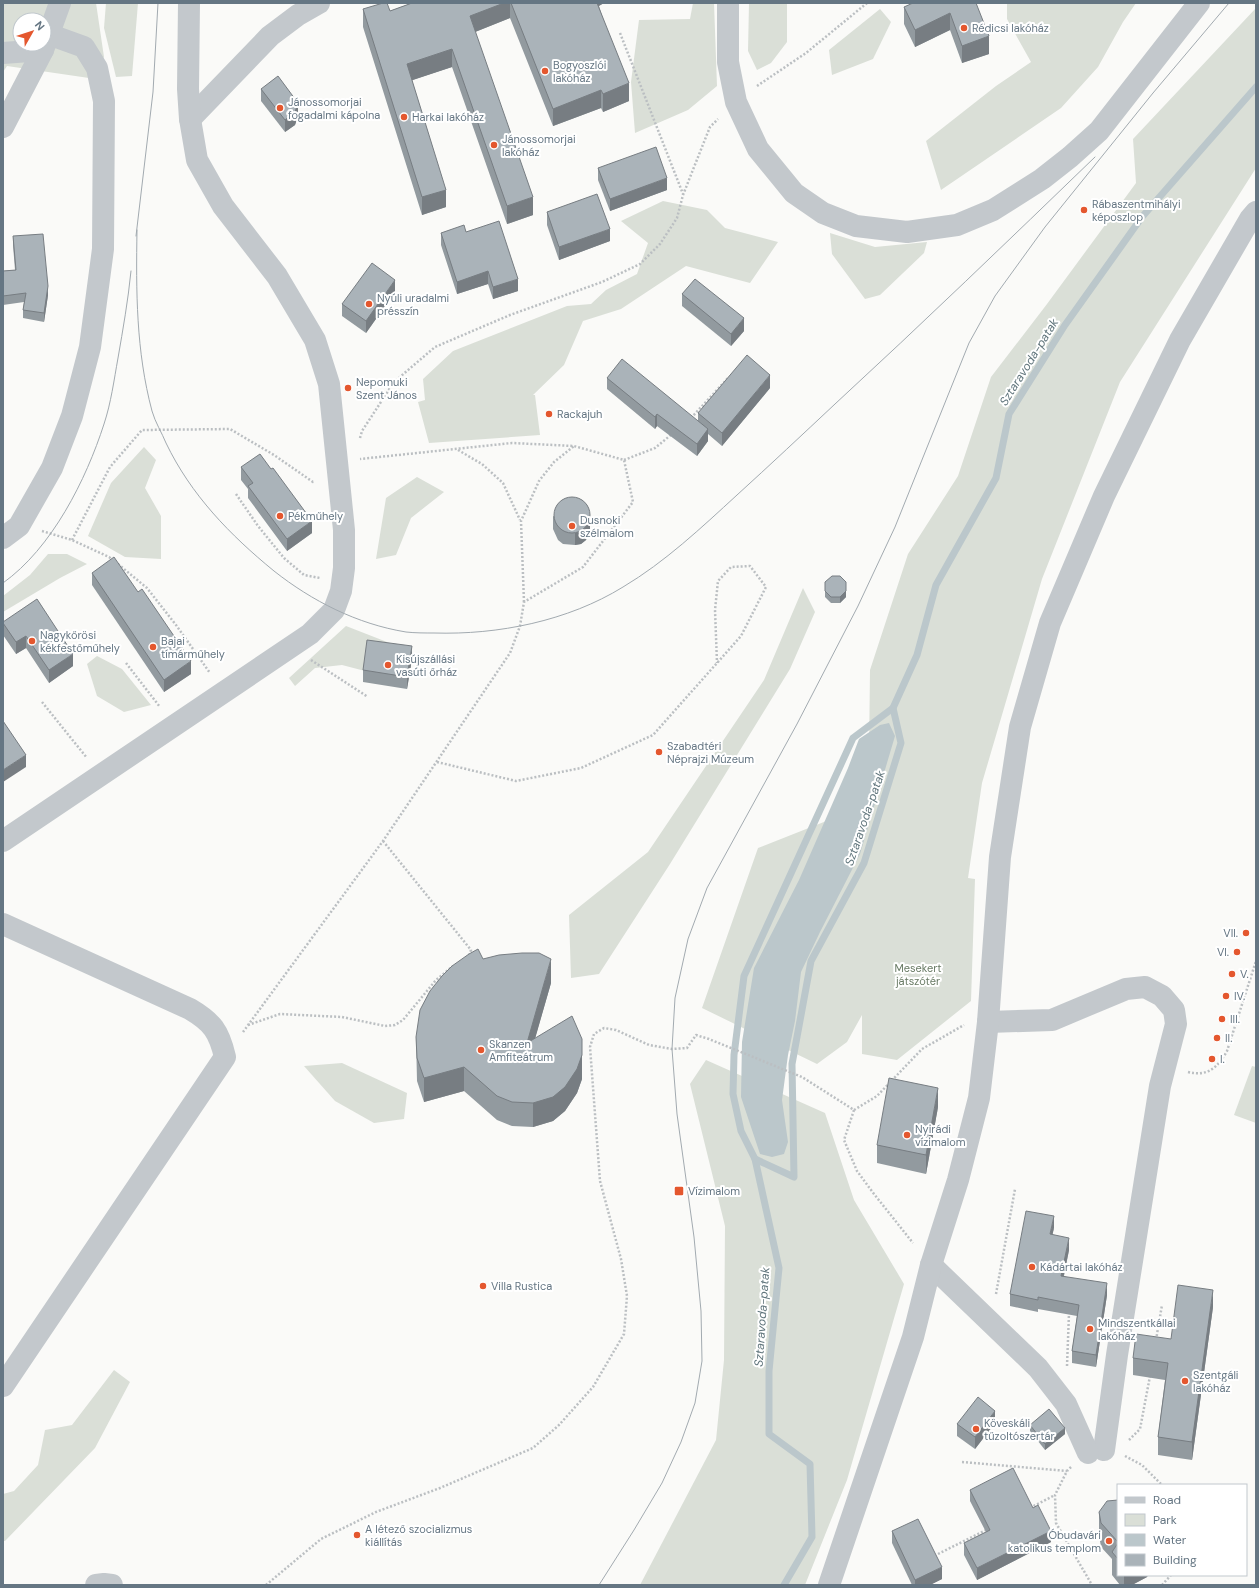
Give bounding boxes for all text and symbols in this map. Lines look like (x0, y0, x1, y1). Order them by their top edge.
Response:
north arrow (12, 12, 52, 52)
text: N (32, 18, 48, 33)
place label: Rédicsi lakóház (972, 21, 1049, 35)
marker: Rédicsi lakóház (959, 23, 969, 33)
place label: Bogyoszlói lakóház (553, 58, 606, 85)
marker: Bogyoszlói lakóház (540, 66, 550, 76)
place label: Jánossomorjai fogadalmi kápolna (288, 95, 380, 122)
marker: Jánossomorjai fogadalmi kápolna (275, 103, 285, 113)
place label: Harkai lakóház (412, 110, 484, 124)
marker: Harkai lakóház (399, 112, 409, 122)
place label: Jánossomorjai lakóház (502, 132, 576, 159)
marker: Jánossomorjai lakóház (489, 140, 499, 150)
place label: Rábaszentmihályi képoszlop (1092, 197, 1181, 224)
marker: Rábaszentmihályi képoszlop (1079, 205, 1089, 215)
place label: Nyúli uradalmi présszín (377, 291, 449, 318)
marker: Nyúli uradalmi présszín (364, 299, 374, 309)
water label: Sztaravoda-patak (996, 315, 1063, 409)
place label: Nepomuki Szent János (356, 375, 417, 402)
marker: Nepomuki Szent János (343, 383, 353, 393)
place label: Rackajuh (557, 407, 602, 421)
marker: Rackajuh (544, 409, 554, 419)
place label: Pékműhely (288, 509, 343, 523)
marker: Pékműhely (275, 511, 285, 521)
place label: Dusnoki szélmalom (580, 513, 634, 540)
marker: Dusnoki szélmalom (567, 521, 577, 531)
place label: Nagykőrösi kékfestőműhely (40, 628, 120, 655)
place label: Bajai tímárműhely (161, 634, 225, 661)
marker: Nagykőrösi kékfestőműhely (27, 636, 37, 646)
marker: Bajai tímárműhely (148, 642, 158, 652)
place label: Kisújszállási vasúti őrház (396, 652, 457, 679)
marker: Kisújszállási vasúti őrház (383, 660, 393, 670)
place label: Szabadtéri Néprajzi Múzeum (667, 739, 754, 766)
marker: Szabadtéri Néprajzi Múzeum (654, 747, 664, 757)
water label: Sztaravoda-patak (841, 767, 889, 868)
place label: VII. (1223, 926, 1238, 940)
marker: VII. (1241, 928, 1251, 938)
place label: VI. (1217, 945, 1229, 959)
marker: VI. (1232, 947, 1242, 957)
park label: Mesekert játszótér (894, 961, 942, 988)
place label: V. (1240, 967, 1249, 981)
marker: V. (1227, 969, 1237, 979)
place label: IV. (1234, 989, 1245, 1003)
marker: IV. (1221, 991, 1231, 1001)
place label: III. (1230, 1012, 1240, 1026)
marker: III. (1217, 1014, 1227, 1024)
place label: II. (1225, 1031, 1232, 1045)
marker: II. (1212, 1033, 1222, 1043)
place label: Skanzen Amfiteátrum (489, 1037, 553, 1064)
marker: Skanzen Amfiteátrum (476, 1045, 486, 1055)
place label: I. (1220, 1052, 1225, 1066)
marker: I. (1207, 1054, 1217, 1064)
place label: Nyirádi vízimalom (915, 1122, 966, 1149)
marker: Nyirádi vízimalom (902, 1130, 912, 1140)
place label: Vízimalom (688, 1184, 740, 1198)
marker: Vízimalom (673, 1185, 685, 1197)
place label: Kádártai lakóház (1040, 1260, 1122, 1274)
marker: Kádártai lakóház (1027, 1262, 1037, 1272)
water label: Sztaravoda-patak (751, 1266, 774, 1367)
place label: Villa Rustica (491, 1279, 552, 1293)
marker: Villa Rustica (478, 1281, 488, 1291)
place label: Mindszentkállai lakóház (1098, 1316, 1176, 1343)
marker: Mindszentkállai lakóház (1085, 1324, 1095, 1334)
place label: Szentgáli lakóház (1193, 1368, 1239, 1395)
marker: Szentgáli lakóház (1180, 1376, 1190, 1386)
place label: Köveskáli tűzoltószertár (984, 1416, 1055, 1443)
marker: Köveskáli tűzoltószertár (971, 1424, 981, 1434)
legend (1117, 1484, 1247, 1576)
text: Road (1153, 1492, 1181, 1508)
text: Park (1153, 1512, 1177, 1528)
place label: A létező szocializmus kiállítás (365, 1522, 472, 1549)
place label: Óbudavári katolikus templom (1008, 1528, 1101, 1555)
marker: A létező szocializmus kiállítás (352, 1530, 362, 1540)
text: Water (1153, 1532, 1187, 1548)
marker: Óbudavári katolikus templom (1104, 1536, 1114, 1546)
text: Building (1153, 1552, 1197, 1568)

